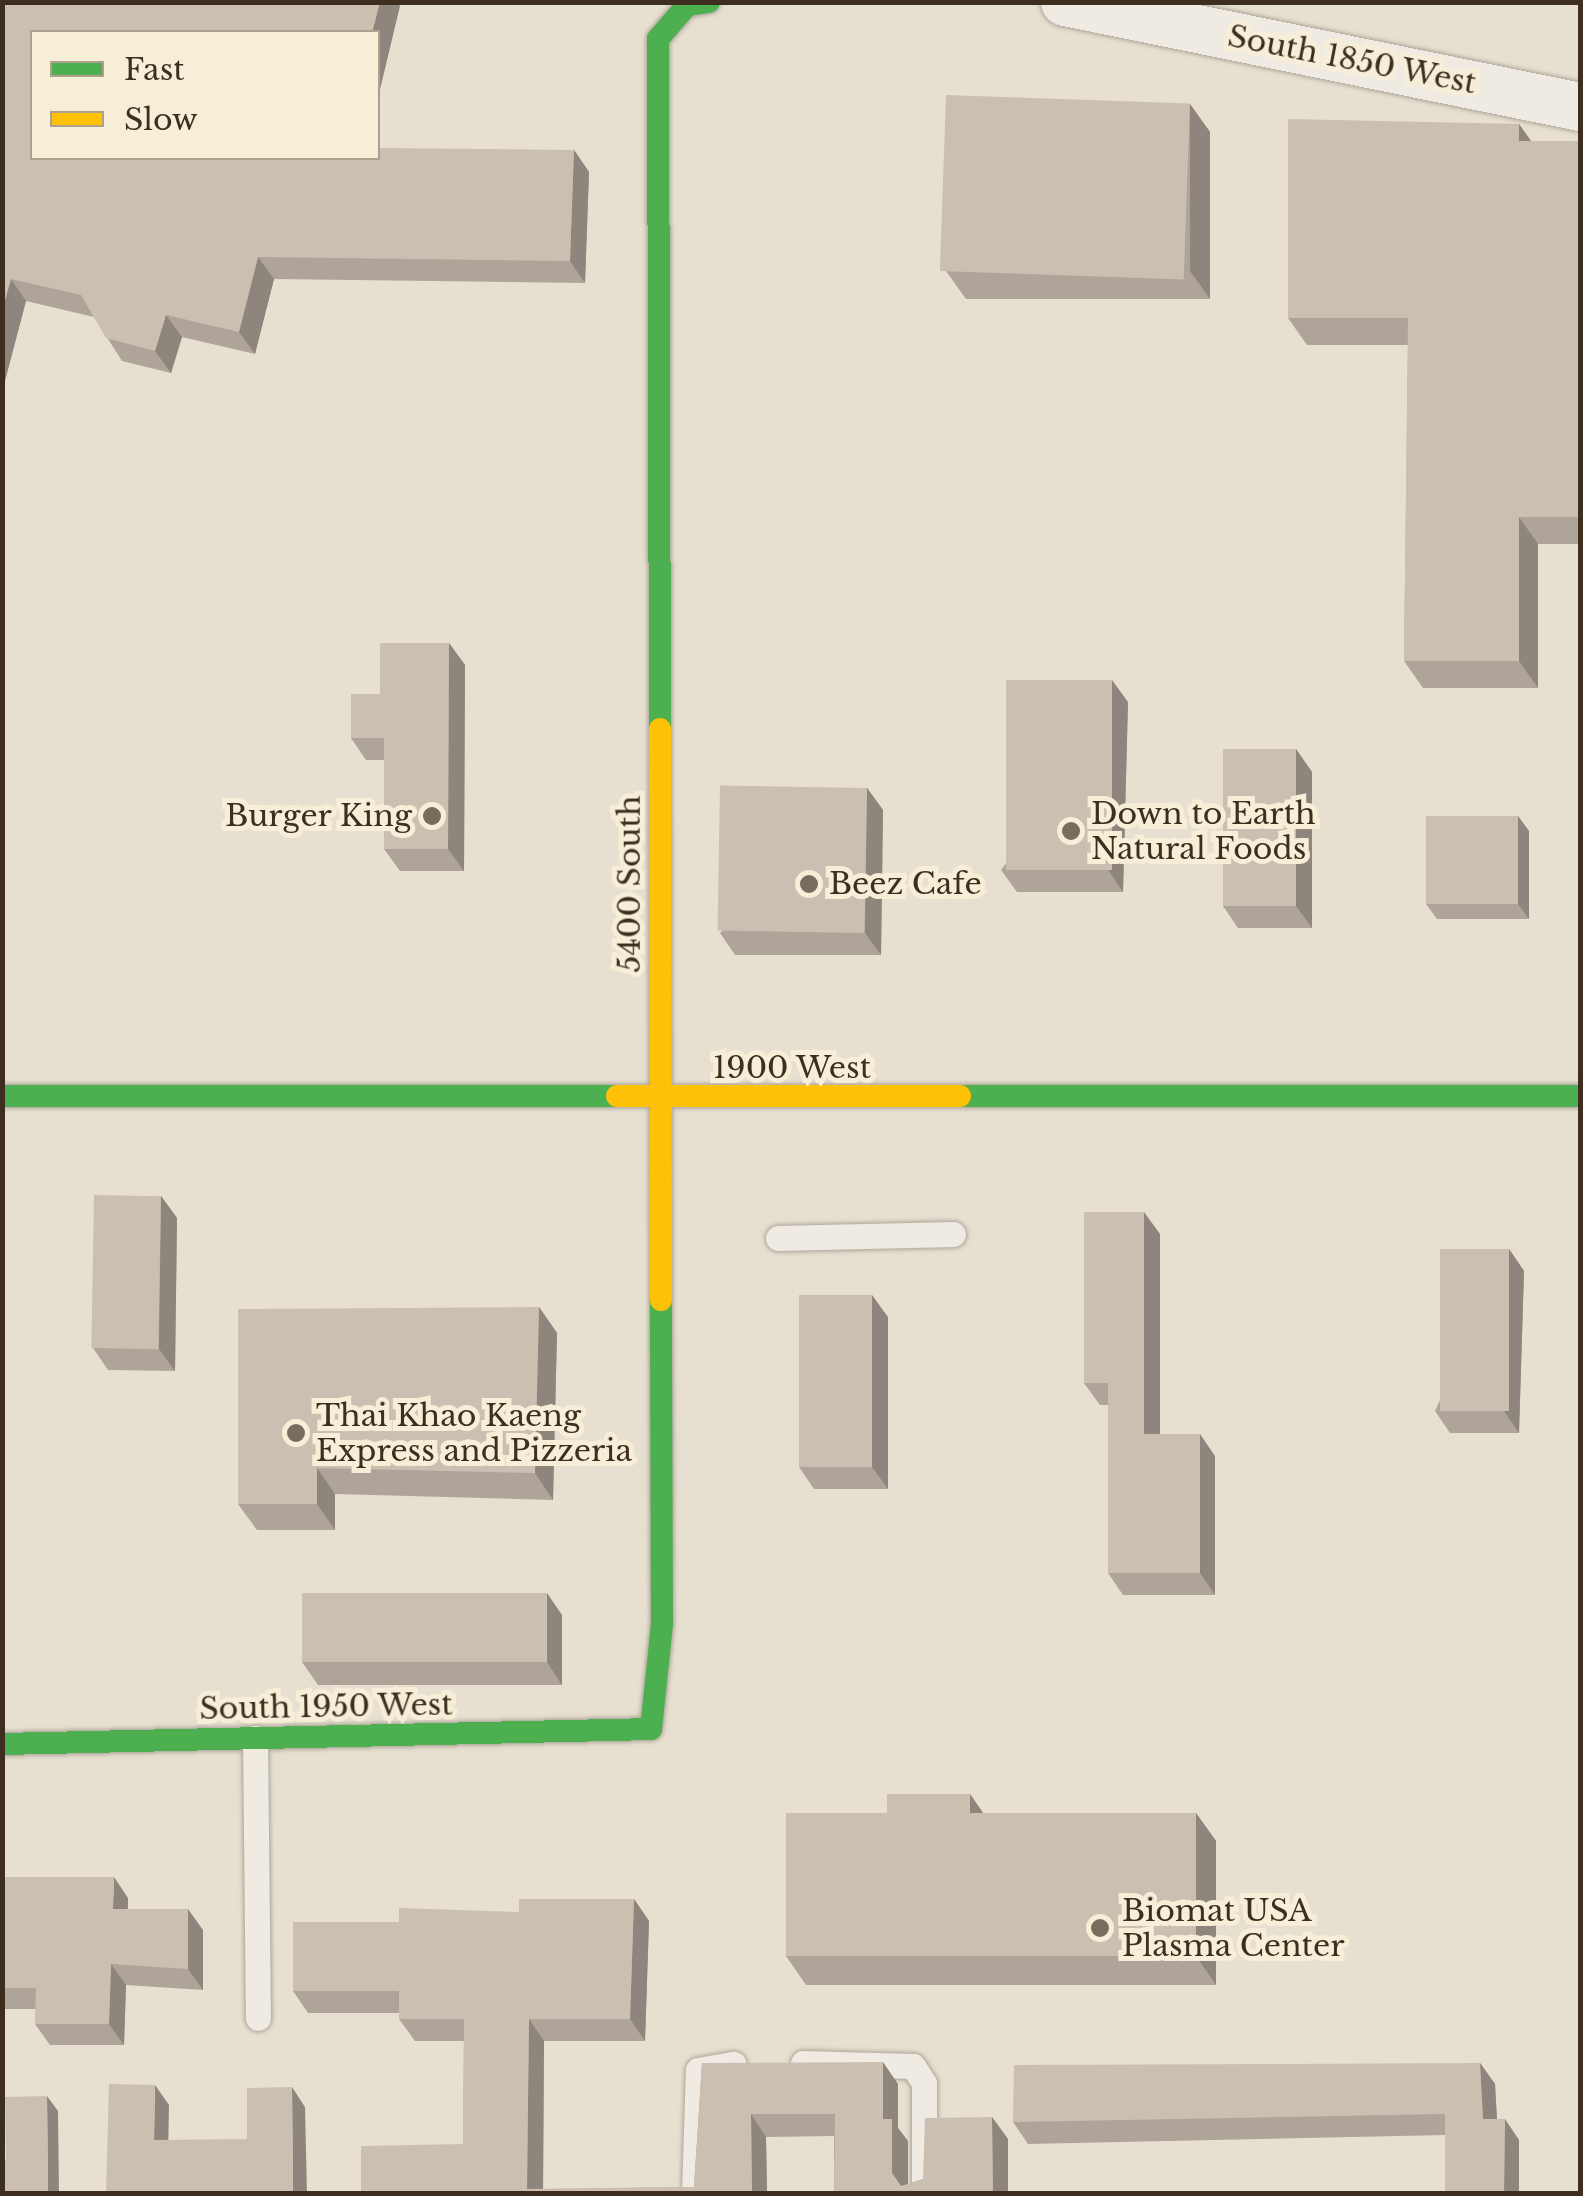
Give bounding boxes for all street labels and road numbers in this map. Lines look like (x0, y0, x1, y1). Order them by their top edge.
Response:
street label: South 1850 West (1224, 18, 1480, 102)
street label: 5400 South (612, 795, 648, 973)
street label: 1900 West (712, 1050, 872, 1086)
street label: South 1950 West (198, 1687, 454, 1727)

